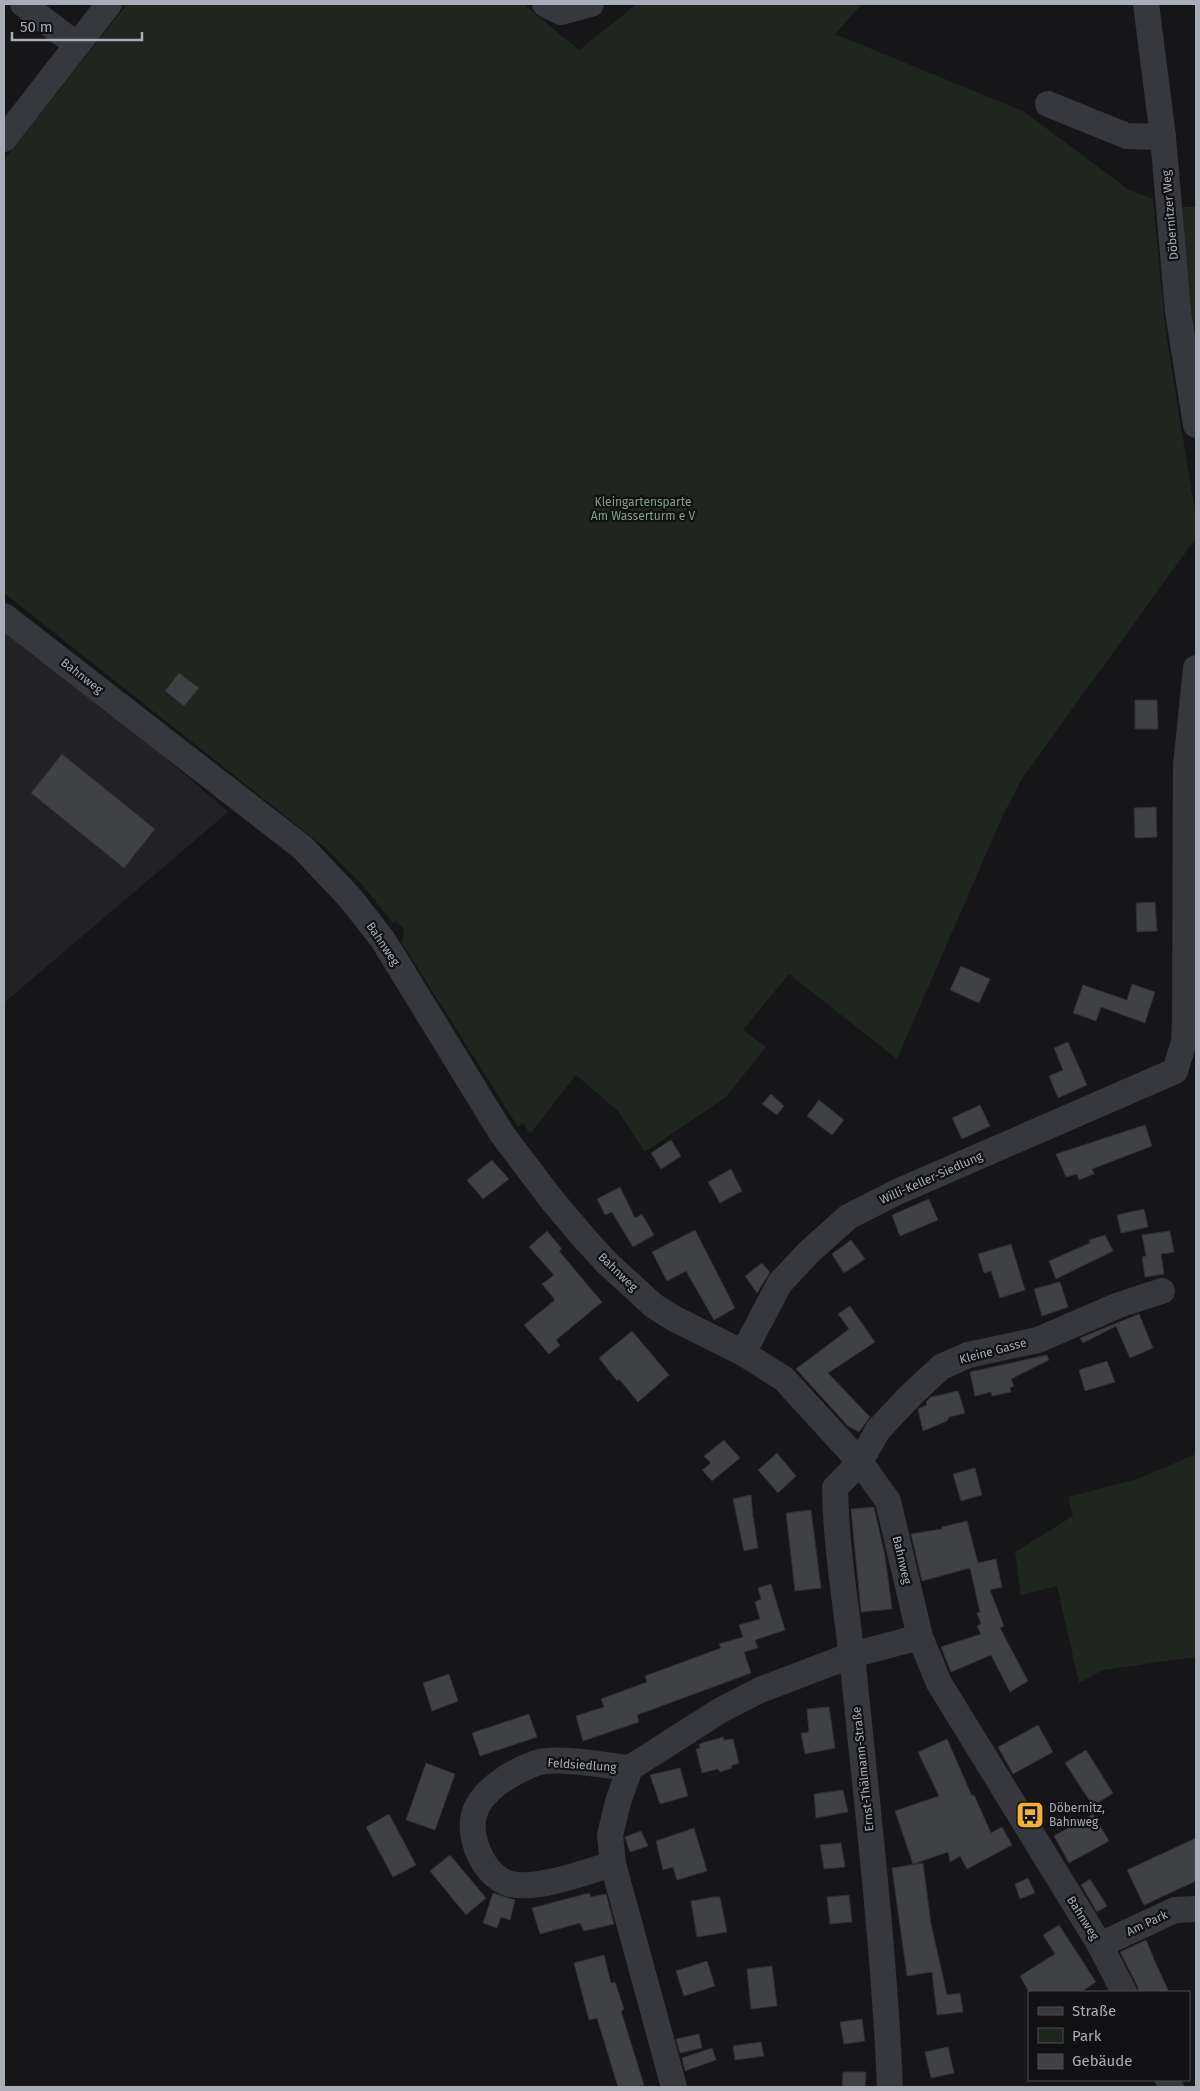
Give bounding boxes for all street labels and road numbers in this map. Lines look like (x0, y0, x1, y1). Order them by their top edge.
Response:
street label: Döbernitzer Weg (1159, 169, 1181, 260)
street label: Bahnweg (58, 655, 106, 697)
street label: Bahnweg (363, 920, 403, 969)
street label: Willi-Keller-Siedlung (877, 1149, 985, 1207)
street label: Bahnweg (595, 1250, 641, 1295)
street label: Kleine Gasse (958, 1335, 1028, 1367)
street label: Bahnweg (890, 1534, 915, 1586)
street label: Ernst-Thälmann-Straße (849, 1706, 877, 1832)
street label: Feldsiedlung (547, 1756, 618, 1774)
street label: Bahnweg (1064, 1893, 1102, 1943)
street label: Am Park (1124, 1907, 1171, 1939)

